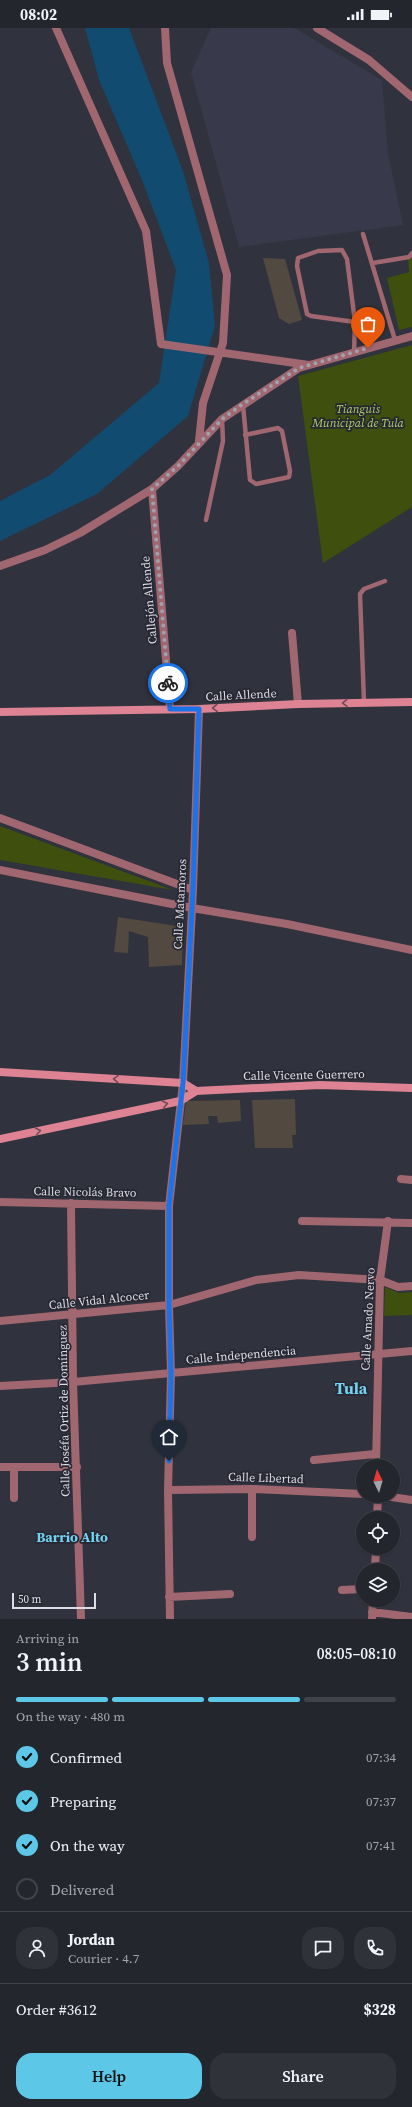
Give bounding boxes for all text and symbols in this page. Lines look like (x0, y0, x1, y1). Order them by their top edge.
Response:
text: 08:02 (20, 4, 57, 25)
pin (351, 307, 385, 348)
icon: bag (357, 313, 379, 335)
park label: Tianguis Municipal de Tula (311, 401, 405, 431)
street label: Callejón Allende (137, 555, 161, 645)
courier (148, 663, 188, 703)
icon: bike (157, 672, 179, 694)
street label: Calle Allende (205, 685, 277, 705)
one-way arrow (342, 698, 348, 707)
one-way arrow (212, 703, 218, 712)
street label: Calle Matamoros (170, 858, 190, 950)
street label: Calle Vicente Guerrero (243, 1066, 365, 1084)
one-way arrow (113, 1075, 119, 1083)
one-way arrow (162, 1101, 169, 1109)
one-way arrow (35, 1128, 41, 1136)
street label: Calle Nicolás Bravo (33, 1183, 137, 1201)
street label: Calle Amado Nervo (357, 1267, 379, 1371)
street label: Calle Vidal Alcocer (48, 1287, 150, 1313)
street label: Calle Joséfa Ortiz de Domínguez (54, 1325, 73, 1497)
street label: Calle Independencia (185, 1342, 298, 1368)
district label: Tula (335, 1377, 368, 1399)
pin (152, 1420, 186, 1461)
icon: home (158, 1426, 180, 1448)
north arrow (356, 1459, 400, 1503)
map controls (356, 1459, 400, 1607)
street label: Calle Libertad (228, 1469, 304, 1487)
button: locate (356, 1511, 400, 1555)
district label: Barrio Alto (36, 1527, 108, 1547)
button: layers (356, 1563, 400, 1607)
scale bar (12, 1591, 96, 1610)
text: 50 m (18, 1592, 41, 1607)
text: Arriving in (16, 1630, 79, 1647)
text: 08:05–08:10 (317, 1643, 396, 1664)
text: 3 min (16, 1644, 83, 1680)
text: On the way · 480 m (16, 1708, 125, 1725)
icon: check (16, 1746, 38, 1768)
text: Confirmed (50, 1747, 122, 1768)
text: 07:34 (366, 1749, 396, 1766)
icon: check (16, 1790, 38, 1812)
text: Preparing (50, 1791, 116, 1812)
text: 07:37 (366, 1793, 396, 1810)
icon: check (16, 1834, 38, 1856)
text: On the way (50, 1835, 125, 1856)
text: 07:41 (366, 1837, 396, 1854)
text: Delivered (50, 1879, 114, 1900)
button: person (16, 1927, 58, 1969)
button: chat (302, 1927, 344, 1969)
button: phone (354, 1927, 396, 1969)
text: Jordan (68, 1929, 115, 1950)
text: Courier · 4.7 (68, 1950, 139, 1967)
text: Order #3612 (16, 1999, 97, 2020)
text: $328 (363, 1999, 396, 2020)
button: Help (16, 2053, 202, 2099)
button: Share (210, 2053, 396, 2099)

